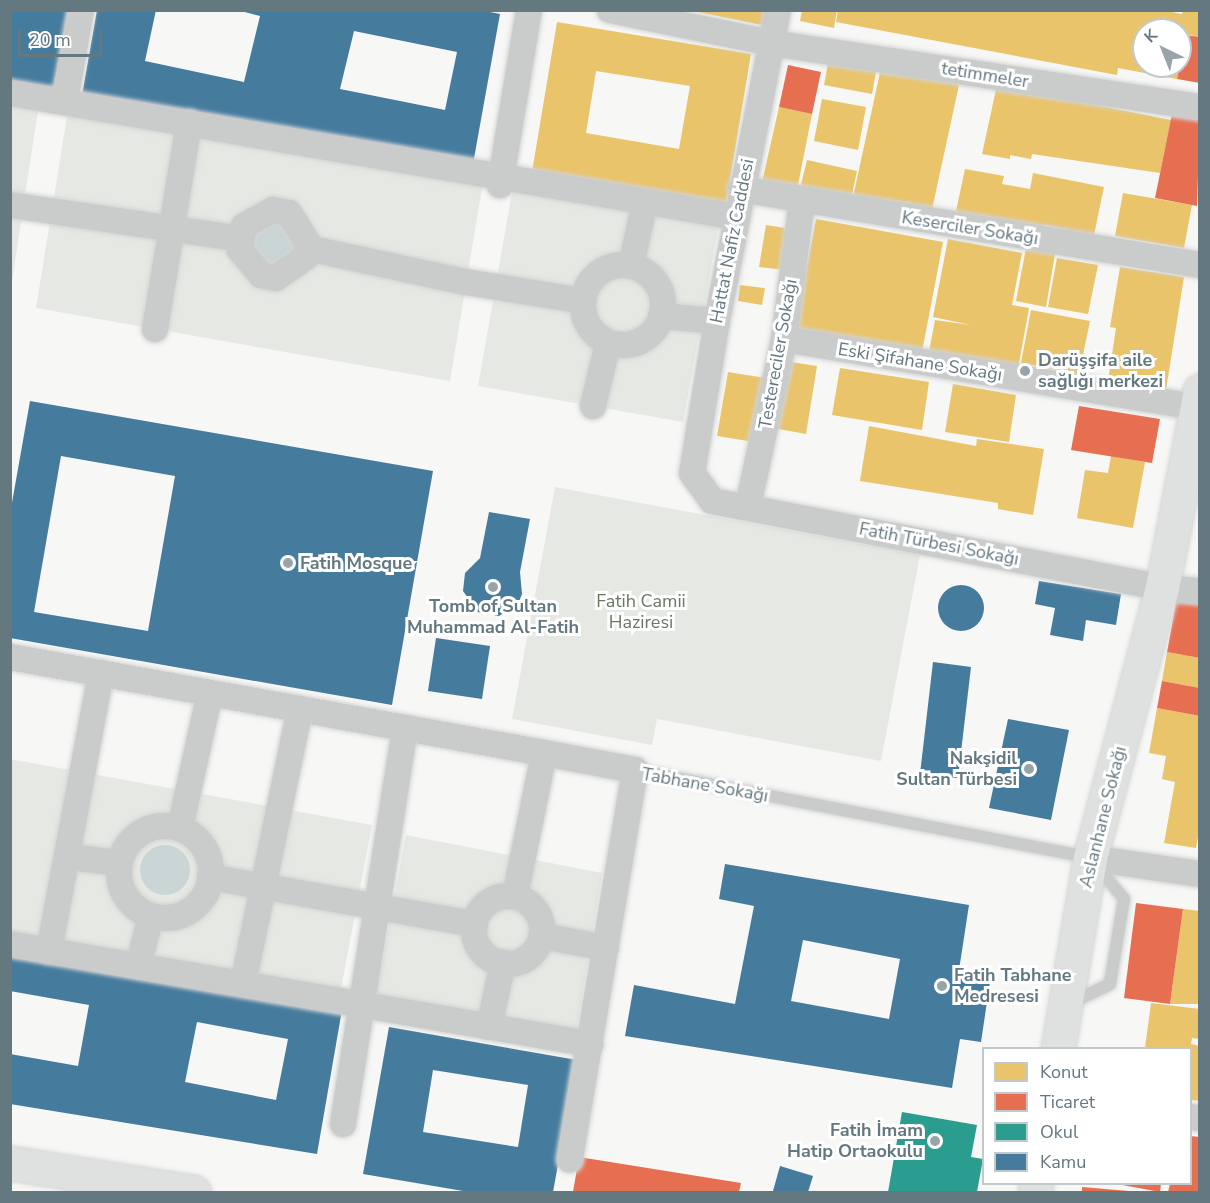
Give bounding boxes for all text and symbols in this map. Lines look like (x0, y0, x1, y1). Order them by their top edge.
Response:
scale bar (21, 18, 105, 56)
north arrow (1132, 18, 1192, 78)
text: K (1140, 25, 1162, 48)
text: 20 m (29, 28, 71, 52)
street label: tetimmeler (940, 57, 1030, 93)
street label: Hattat Nafiz Caddesi (705, 157, 759, 325)
street label: Keserciler Sokağı (900, 207, 1040, 249)
street label: Testereciler Sokağı (754, 277, 802, 431)
street label: Eski Şifahane Sokağı (836, 338, 1004, 386)
place label: Darüşşifa aile sağlığı merkezi (1038, 350, 1163, 392)
marker: Darüşşifa aile sağlığı merkezi (1016, 362, 1034, 380)
street label: Fatih Türbesi Sokağı (857, 518, 1021, 570)
place label: Fatih Mosque (300, 552, 412, 574)
marker: Fatih Mosque (281, 556, 295, 570)
marker: Tomb of Sultan Muhammad Al-Fatih (486, 580, 500, 594)
park label: Fatih Camii Haziresi (596, 591, 686, 634)
place label: Tomb of Sultan Muhammad Al-Fatih (407, 596, 579, 638)
street label: Aslanhane Sokağı (1075, 744, 1131, 890)
place label: Nakşidil Sultan Türbesi (896, 748, 1017, 790)
marker: Nakşidil Sultan Türbesi (1022, 762, 1036, 776)
street label: Tabhane Sokağı (640, 763, 770, 807)
place label: Fatih Tabhane Medresesi (954, 965, 1072, 1008)
marker: Fatih Tabhane Medresesi (935, 979, 949, 993)
legend (982, 1047, 1192, 1185)
text: Konut (1040, 1060, 1088, 1084)
text: Ticaret (1040, 1090, 1095, 1114)
place label: Fatih İmam Hatip Ortaokulu (787, 1120, 923, 1162)
text: Okul (1040, 1120, 1078, 1144)
marker: Fatih İmam Hatip Ortaokulu (928, 1134, 942, 1148)
text: Kamu (1040, 1150, 1086, 1174)

